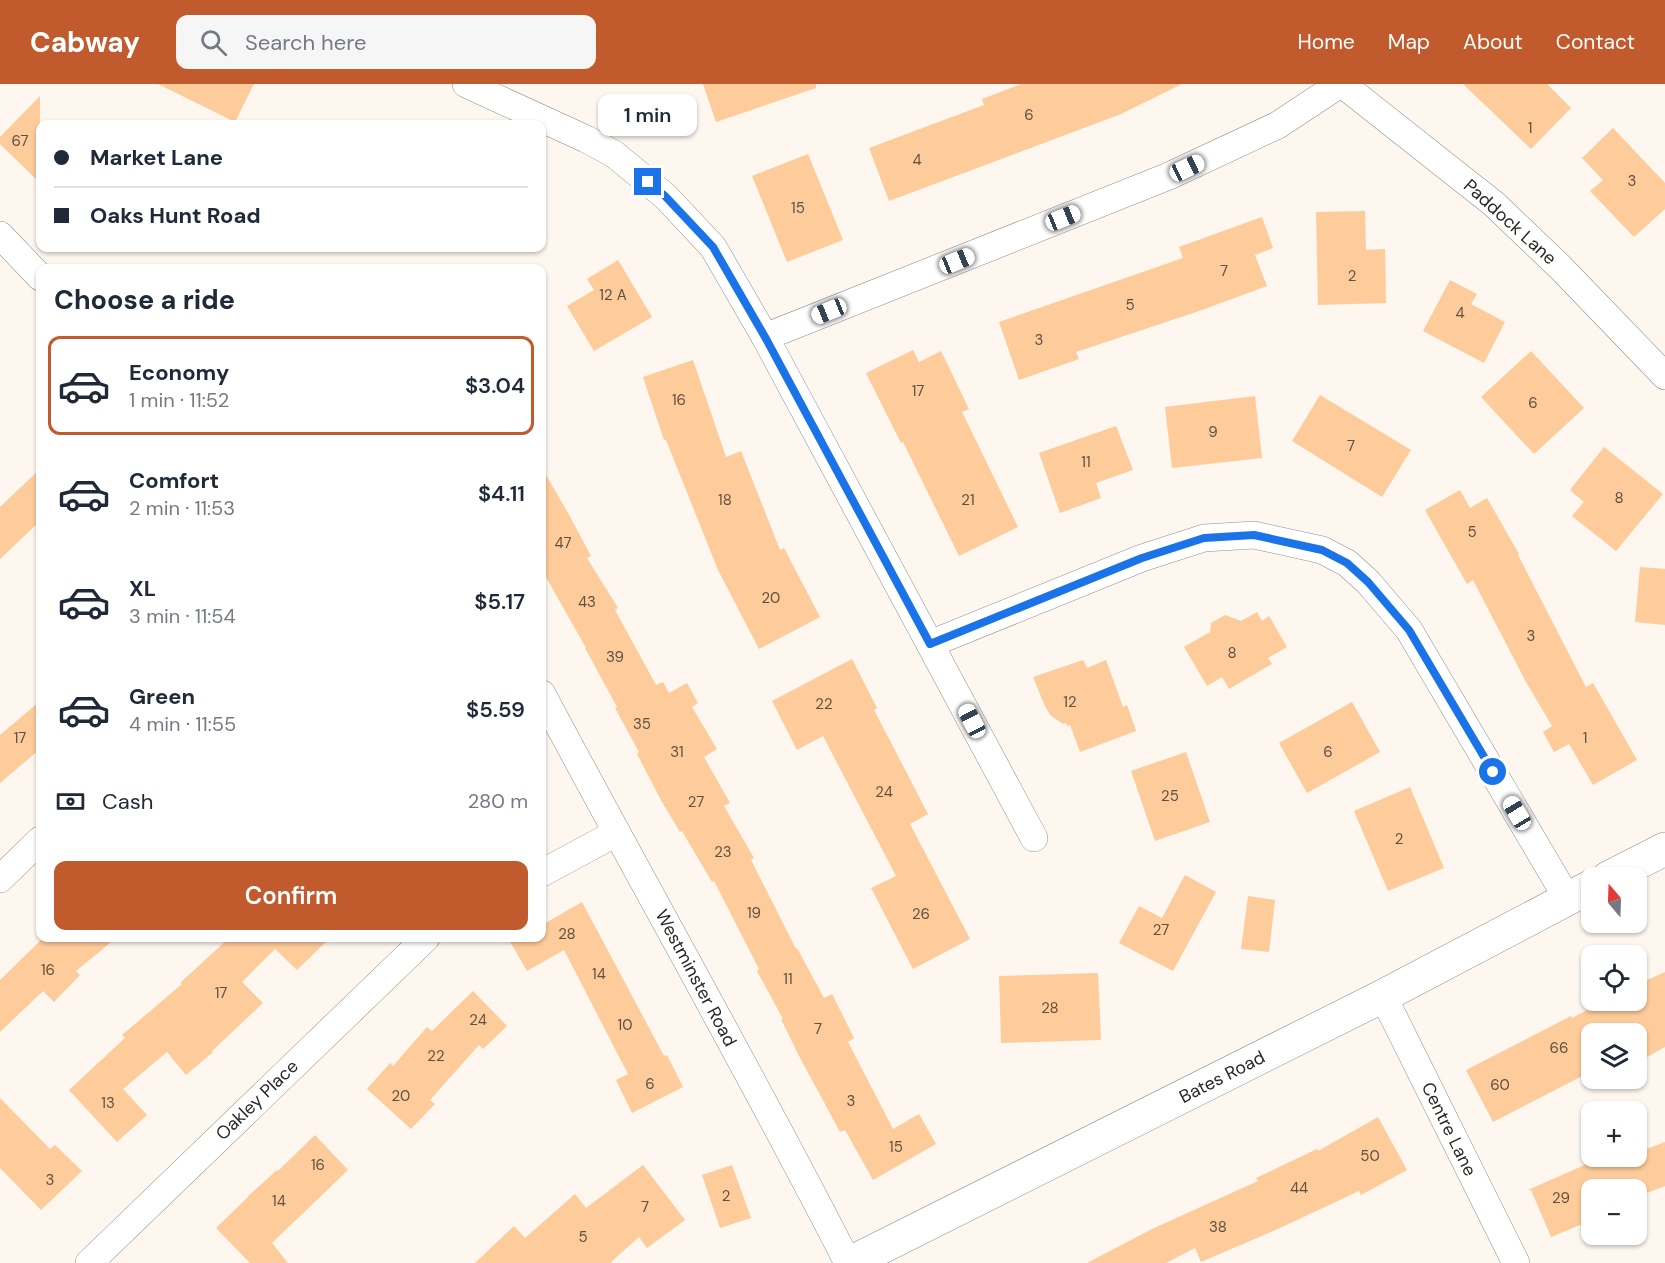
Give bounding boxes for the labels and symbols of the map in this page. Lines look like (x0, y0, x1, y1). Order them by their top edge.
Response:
callout: 1 min (598, 95, 698, 137)
house number: 6 (1024, 105, 1034, 125)
house number: 1 (1528, 118, 1532, 138)
house number: 67 (11, 131, 29, 151)
house number: 4 (912, 150, 922, 170)
car (1167, 152, 1207, 184)
route end (634, 168, 661, 195)
house number: 3 (1628, 171, 1636, 191)
street label: Paddock Lane (1458, 174, 1562, 270)
house number: 15 (791, 198, 805, 218)
car (1043, 203, 1083, 233)
car (937, 246, 977, 276)
house number: 7 (1220, 261, 1228, 281)
house number: 2 (1348, 266, 1356, 286)
house number: 12 A (599, 285, 627, 305)
house number: 5 (1125, 295, 1135, 315)
car (809, 296, 849, 326)
house number: 4 (1455, 303, 1465, 323)
house number: 3 (1035, 330, 1043, 350)
house number: 17 (912, 381, 924, 401)
house number: 16 (672, 390, 686, 410)
house number: 6 (1528, 393, 1538, 413)
house number: 9 (1208, 422, 1218, 442)
house number: 7 (1347, 436, 1355, 456)
house number: 11 (1081, 452, 1091, 472)
house number: 8 (1614, 488, 1624, 508)
house number: 18 (718, 490, 732, 510)
house number: 21 (961, 490, 975, 510)
house number: 5 (1467, 522, 1477, 542)
house number: 47 (554, 533, 572, 553)
house number: 20 (762, 588, 780, 608)
house number: 43 (578, 592, 596, 612)
house number: 3 (1527, 626, 1535, 646)
house number: 8 (1227, 643, 1237, 663)
house number: 39 (606, 647, 624, 667)
house number: 12 (1063, 692, 1077, 712)
house number: 22 (815, 694, 833, 714)
car (956, 701, 988, 741)
house number: 35 (633, 714, 651, 734)
house number: 17 (14, 728, 26, 748)
house number: 1 (1583, 728, 1587, 748)
house number: 31 (670, 742, 684, 762)
house number: 6 (1323, 742, 1333, 762)
route start (1479, 758, 1506, 785)
house number: 24 (875, 782, 893, 802)
house number: 25 (1161, 786, 1179, 806)
house number: 27 (688, 792, 704, 812)
car (1500, 793, 1534, 833)
house number: 2 (1395, 829, 1403, 849)
house number: 23 (714, 842, 732, 862)
north arrow (1581, 867, 1647, 933)
house number: 19 (747, 903, 761, 923)
house number: 26 (912, 904, 930, 924)
street label: Westminster Road (650, 905, 742, 1051)
house number: 27 (1153, 920, 1169, 940)
house number: 28 (558, 924, 576, 944)
house number: 16 (41, 960, 55, 980)
house number: 14 (592, 964, 606, 984)
house number: 11 (783, 969, 793, 989)
house number: 17 (215, 983, 227, 1003)
house number: 28 (1041, 998, 1059, 1018)
house number: 24 (469, 1010, 487, 1030)
house number: 10 (618, 1015, 632, 1035)
house number: 7 (814, 1019, 822, 1039)
house number: 66 (1550, 1038, 1568, 1058)
street label: Bates Road (1175, 1045, 1269, 1109)
house number: 22 (427, 1046, 445, 1066)
street label: Oakley Place (210, 1054, 304, 1146)
house number: 6 (645, 1074, 655, 1094)
house number: 60 (1490, 1075, 1510, 1095)
street label: Centre Lane (1416, 1078, 1482, 1180)
house number: 20 (392, 1086, 410, 1106)
house number: 3 (847, 1091, 855, 1111)
house number: 13 (101, 1093, 115, 1113)
house number: 15 (889, 1137, 903, 1157)
house number: 50 (1360, 1146, 1380, 1166)
house number: 16 (311, 1155, 325, 1175)
house number: 3 (46, 1170, 54, 1190)
house number: 44 (1290, 1178, 1308, 1198)
house number: 2 (722, 1186, 730, 1206)
house number: 29 (1552, 1188, 1570, 1208)
house number: 14 (272, 1191, 286, 1211)
house number: 7 (641, 1197, 649, 1217)
house number: 38 (1209, 1217, 1227, 1237)
house number: 5 (578, 1227, 588, 1247)

